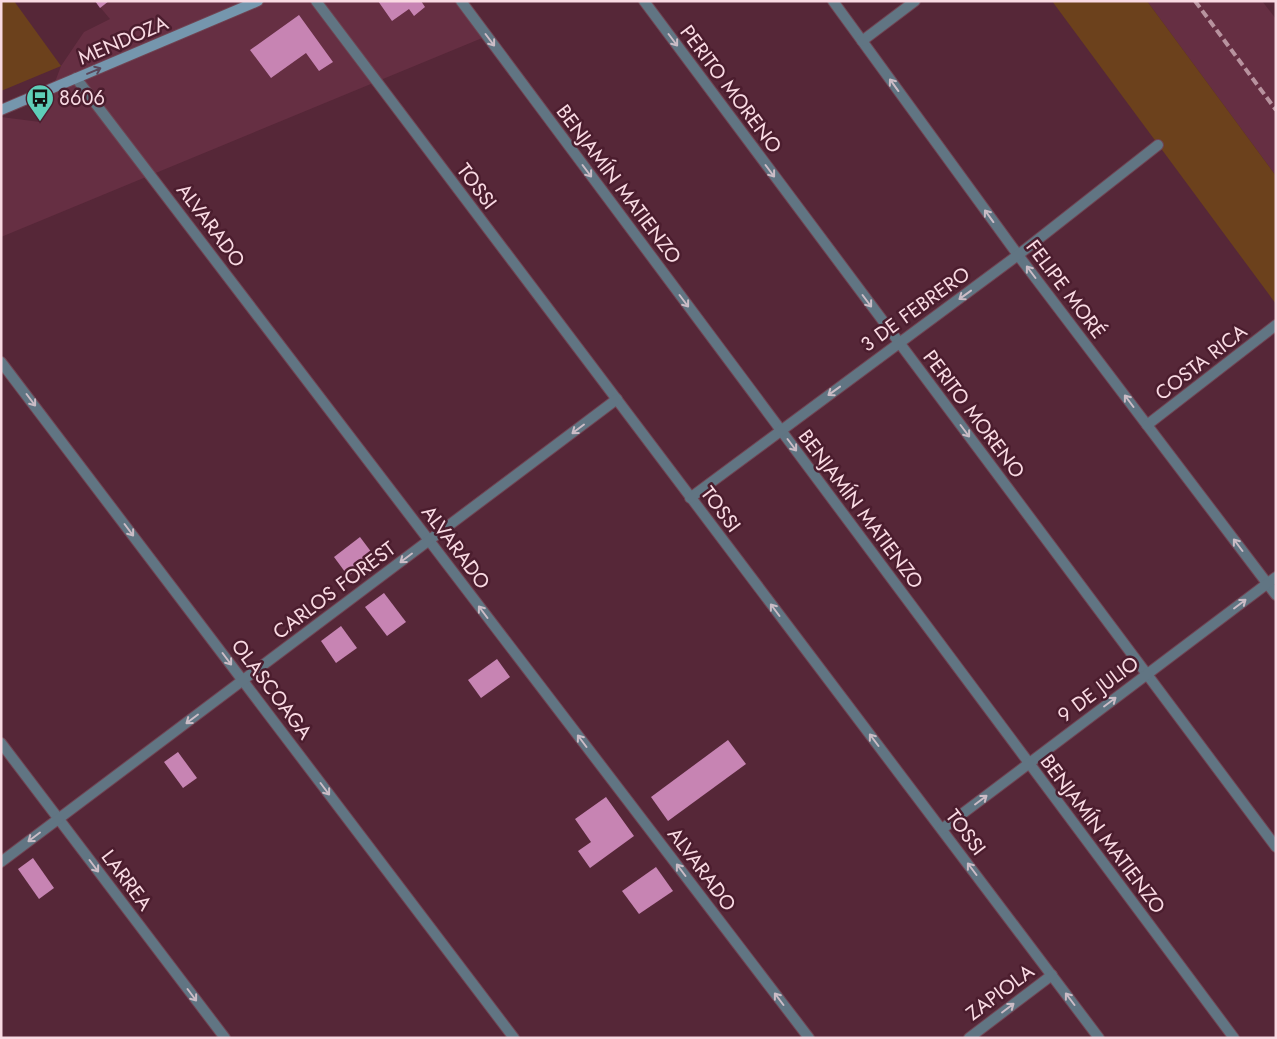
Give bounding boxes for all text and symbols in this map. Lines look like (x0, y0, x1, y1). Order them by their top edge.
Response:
street label: MENDOZA (74, 8, 174, 72)
street label: PERITO MORENO (673, 19, 788, 159)
one-way arrow (485, 33, 495, 47)
one-way arrow (668, 33, 678, 47)
one-way arrow (86, 65, 101, 75)
one-way arrow (888, 79, 899, 92)
bus stop icon: 8606 (25, 83, 55, 122)
place label: 8606 (59, 84, 105, 113)
street label: BENJAMÍN MATIENZO (549, 99, 688, 270)
street label: TOSSI (450, 157, 504, 215)
one-way arrow (582, 164, 592, 178)
one-way arrow (765, 164, 775, 178)
street label: ALVARADO (169, 177, 252, 273)
one-way arrow (984, 210, 995, 223)
street label: FELIPE MORÉ (1019, 234, 1112, 345)
street label: 3 DE FEBRERO (855, 260, 976, 359)
one-way arrow (1026, 265, 1036, 279)
one-way arrow (959, 289, 972, 300)
one-way arrow (679, 294, 690, 307)
one-way arrow (862, 294, 873, 307)
street label: COSTA RICA (1149, 317, 1254, 408)
street label: PERITO MORENO (916, 344, 1031, 484)
one-way arrow (827, 386, 841, 396)
one-way arrow (25, 393, 36, 406)
one-way arrow (1124, 395, 1135, 408)
one-way arrow (571, 424, 585, 434)
street label: BENJAMÍN MATIENZO (791, 424, 930, 595)
one-way arrow (959, 424, 970, 437)
one-way arrow (787, 438, 797, 452)
street label: TOSSI (694, 480, 748, 538)
street label: ALVARADO (414, 499, 497, 595)
one-way arrow (124, 523, 134, 537)
street label: CARLOS FOREST (267, 534, 402, 646)
one-way arrow (1233, 538, 1243, 552)
one-way arrow (399, 553, 413, 563)
one-way arrow (1233, 599, 1246, 610)
one-way arrow (770, 604, 781, 617)
one-way arrow (478, 606, 489, 619)
street label: OLASCOAGA (224, 633, 320, 746)
street label: 9 DE JULIO (1052, 649, 1145, 730)
one-way arrow (222, 652, 232, 666)
one-way arrow (1103, 697, 1117, 707)
one-way arrow (186, 713, 199, 724)
one-way arrow (577, 734, 587, 748)
one-way arrow (868, 734, 879, 747)
street label: BENJAMÍN MATIENZO (1033, 749, 1172, 920)
one-way arrow (320, 782, 331, 795)
one-way arrow (974, 795, 988, 805)
street label: TOSSI (939, 803, 993, 861)
street label: ALVARADO (660, 821, 743, 917)
one-way arrow (28, 832, 41, 843)
street label: LARREA (94, 844, 160, 917)
one-way arrow (88, 859, 99, 872)
one-way arrow (967, 862, 977, 876)
one-way arrow (675, 864, 686, 877)
street label: ZAPIOLA (960, 957, 1041, 1028)
one-way arrow (187, 988, 198, 1001)
one-way arrow (1065, 992, 1075, 1006)
one-way arrow (774, 993, 785, 1006)
one-way arrow (1001, 1003, 1014, 1014)

